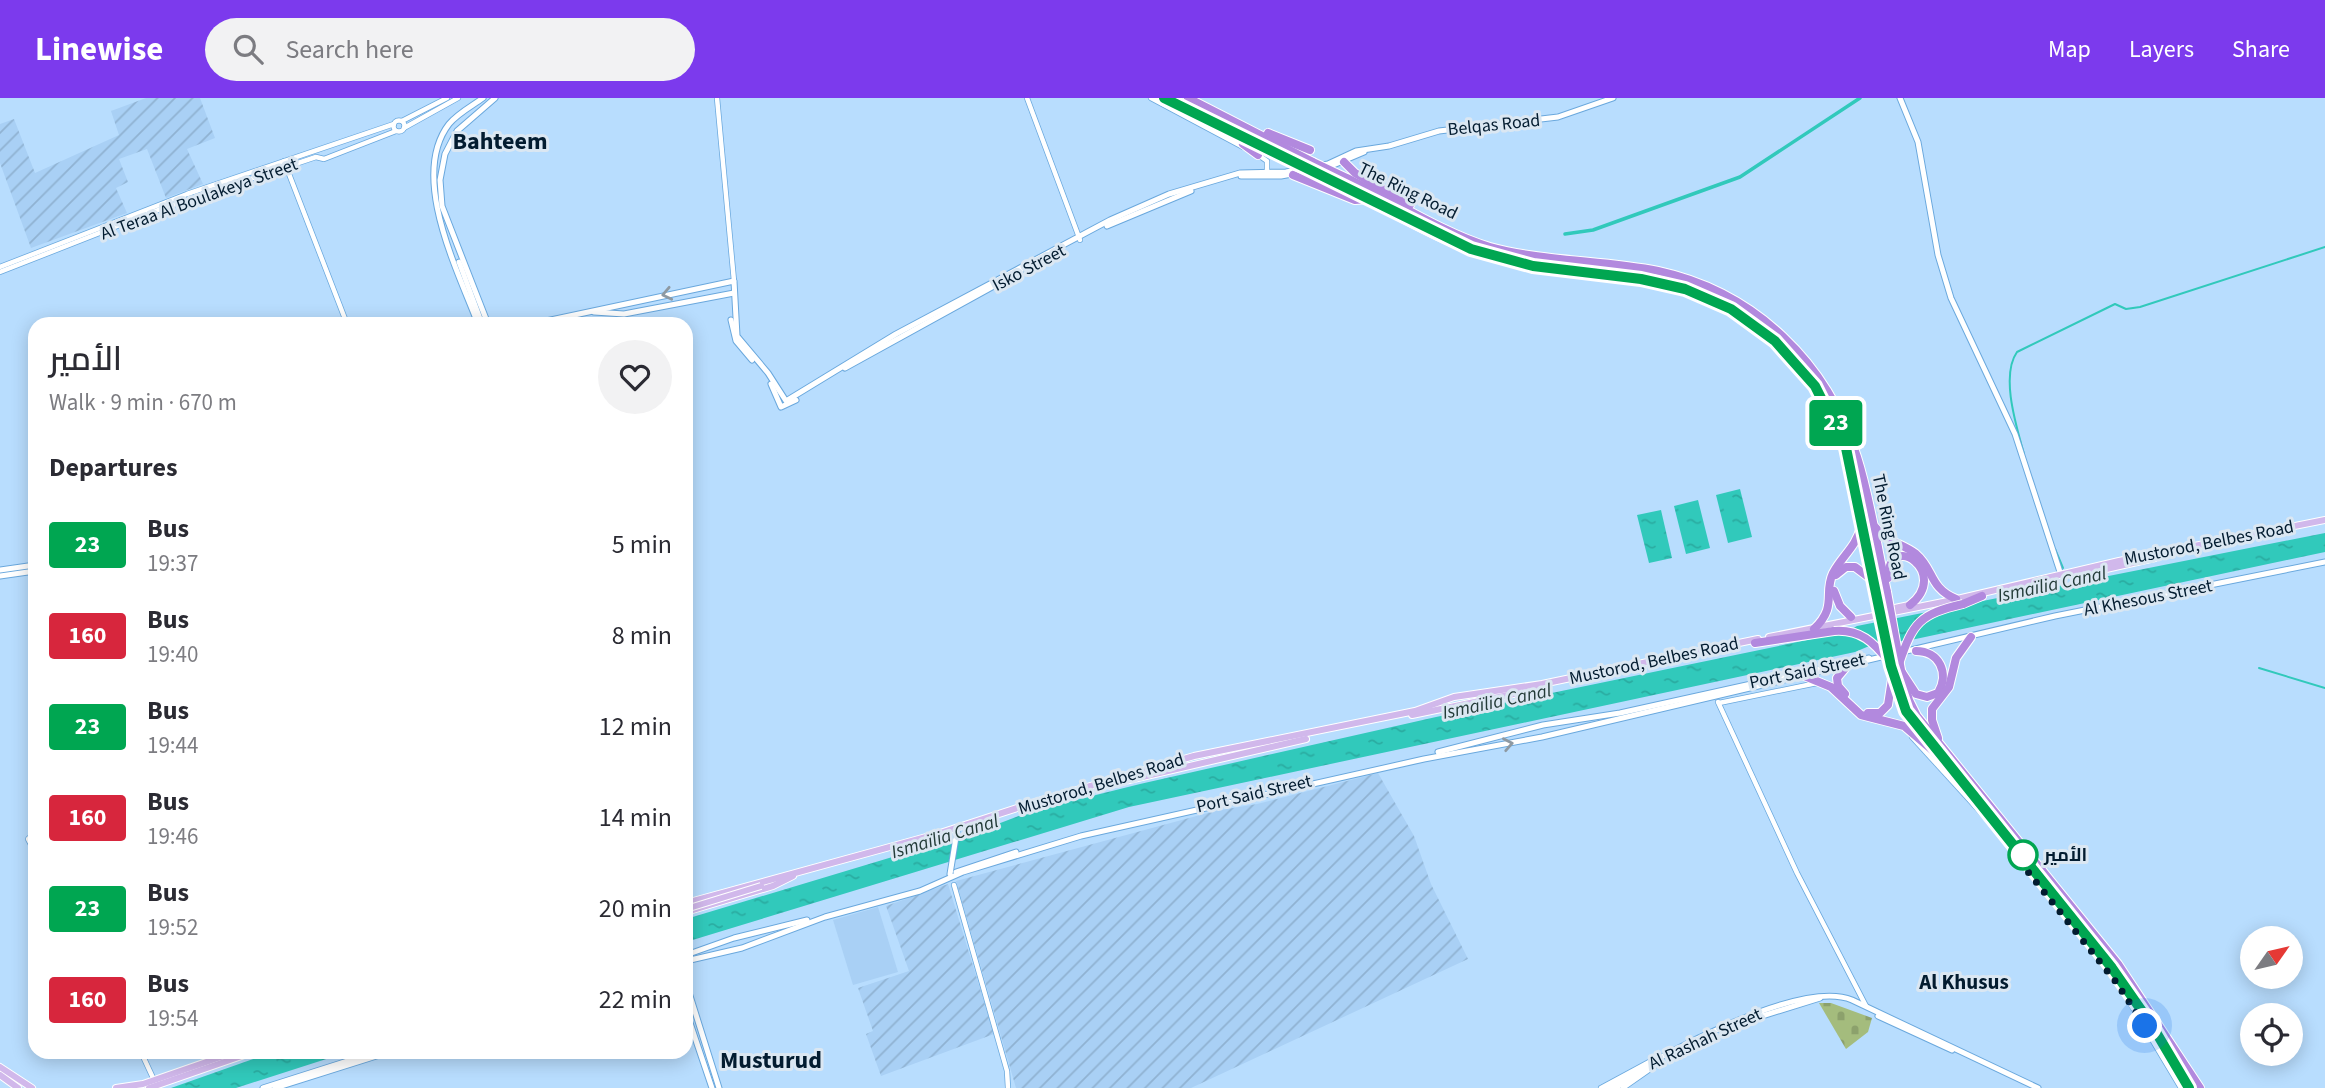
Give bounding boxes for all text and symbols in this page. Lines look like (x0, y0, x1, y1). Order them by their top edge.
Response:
search box (205, 18, 695, 81)
text: Linewise (35, 26, 163, 73)
icon: search (229, 30, 267, 68)
text: Search here (285, 31, 414, 68)
text: Map (2048, 32, 2091, 67)
text: Layers (2129, 32, 2194, 67)
text: Share (2232, 32, 2290, 67)
street label: Belqas Road (1446, 108, 1542, 142)
district label: Bahteem (452, 124, 548, 159)
street label: Al Teraa Al Boulakeya Street (97, 152, 301, 246)
street label: The Ring Road (1354, 156, 1462, 226)
street label: Isko Street (988, 238, 1070, 298)
one-way arrow (661, 286, 673, 300)
text: الأمير (49, 336, 122, 383)
button: heart (598, 340, 672, 414)
text: Walk · 9 min · 670 m (49, 386, 237, 419)
line badge: 23 (1804, 400, 1868, 446)
text: 23 (1823, 405, 1849, 440)
text: Departures (49, 449, 177, 486)
street label: The Ring Road (1866, 472, 1912, 582)
text: Bus (147, 510, 189, 547)
street label: Mustorod, Belbes Road (2122, 514, 2296, 572)
text: 5 min (612, 526, 672, 563)
text: 23 (75, 527, 100, 562)
text: 19:37 (147, 547, 198, 580)
water label: Ismaïlia Canal (1995, 560, 2109, 610)
street label: Al Khesous Street (2082, 573, 2214, 623)
text: Bus (147, 601, 189, 638)
text: 8 min (612, 617, 672, 654)
text: 160 (68, 618, 107, 653)
street label: Mustorod, Belbes Road (1567, 631, 1741, 691)
text: 19:40 (147, 638, 198, 671)
street label: Port Said Street (1747, 647, 1867, 695)
water label: Ismaïlia Canal (1440, 677, 1554, 727)
text: Bus (147, 692, 189, 729)
text: 12 min (599, 708, 672, 745)
text: 23 (75, 709, 100, 744)
text: 19:44 (147, 729, 198, 762)
one-way arrow (1502, 737, 1514, 752)
street label: Mustorod, Belbes Road (1015, 747, 1187, 821)
street label: Port Said Street (1194, 769, 1314, 819)
text: Bus (147, 783, 189, 820)
text: 14 min (599, 799, 672, 836)
text: 160 (68, 800, 107, 835)
water label: Ismaïlia Canal (888, 808, 1002, 866)
text: 19:46 (147, 820, 198, 853)
marker: الأمير (2008, 840, 2038, 870)
place label: الأمير (2043, 843, 2087, 868)
text: Bus (147, 874, 189, 911)
text: 20 min (599, 890, 672, 927)
text: 23 (75, 891, 100, 926)
text: 19:52 (147, 911, 198, 944)
north arrow (2240, 926, 2303, 989)
map controls (2240, 926, 2303, 1066)
text: Bus (147, 965, 189, 1002)
district label: Al Khusus (1918, 967, 2009, 997)
text: 22 min (599, 981, 672, 1018)
text: 160 (68, 982, 107, 1017)
text: 19:54 (147, 1002, 198, 1035)
street label: Al Rashah Street (1644, 1002, 1766, 1076)
button: locate (2240, 1003, 2303, 1066)
your location (2127, 1008, 2162, 1043)
district label: Musturud (720, 1043, 822, 1078)

